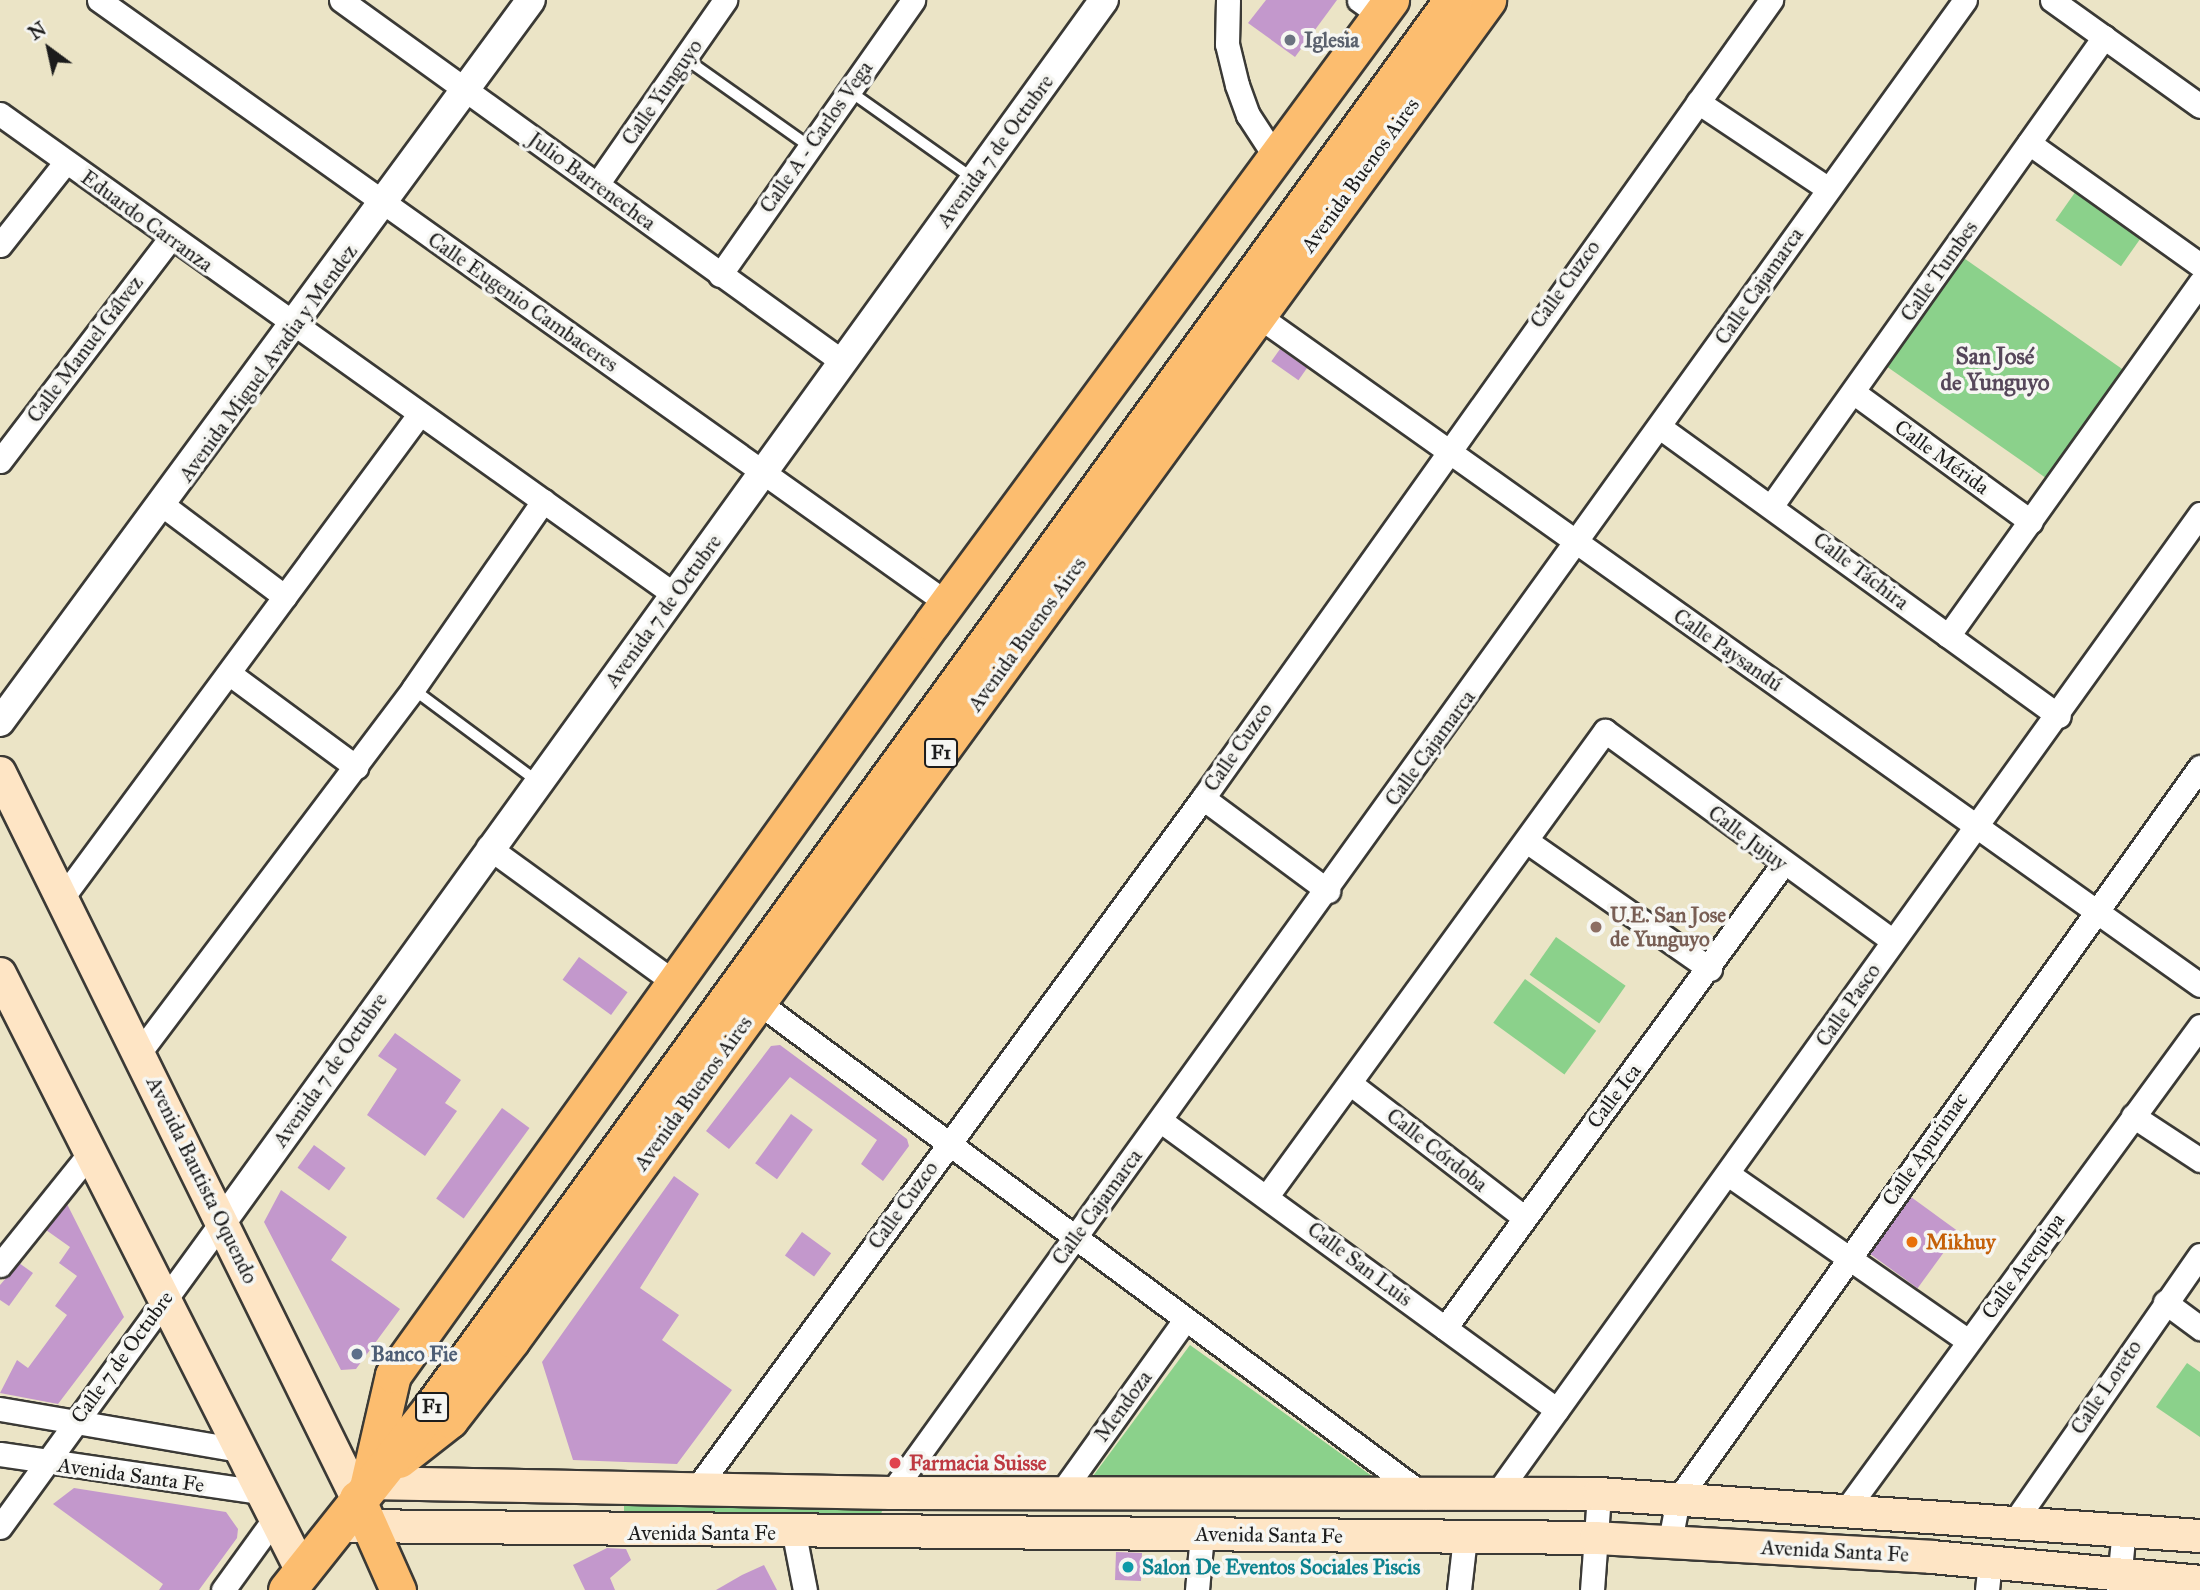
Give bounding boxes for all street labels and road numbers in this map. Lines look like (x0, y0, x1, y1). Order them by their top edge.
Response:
street label: Calle Yunguyo (616, 34, 708, 150)
street label: Calle A - Carlos Vega (754, 56, 878, 218)
street label: Avenida 7 de Octubre (931, 70, 1059, 232)
street label: Avenida Buenos Aires (1295, 93, 1425, 257)
street label: Julio Barrenechea (523, 126, 661, 236)
street label: Eduardo Carranza (76, 165, 218, 277)
street label: Calle Tumbes (1895, 216, 1983, 326)
street label: Calle Cajamarca (1709, 223, 1809, 349)
street label: Calle Eugenio Cambaceres (423, 227, 623, 377)
street label: Calle Cuzco (1525, 235, 1605, 333)
street label: Avenida Miguel Avadia y Mendez (173, 239, 363, 487)
street label: Calle Manuel Gálvez (22, 271, 148, 427)
street label: Calle Mérida (1890, 414, 1994, 500)
street label: Calle Táchira (1808, 527, 1914, 615)
street label: Avenida 7 de Octubre (599, 530, 727, 692)
street label: Avenida Buenos Aires (962, 552, 1092, 716)
street label: Calle Paysandú (1669, 603, 1787, 697)
street label: Calle Cajamarca (1380, 685, 1480, 811)
street label: Calle Cuzco (1198, 698, 1278, 796)
road number: F1 (923, 738, 958, 768)
street label: Calle Jujuy (1703, 800, 1793, 876)
street label: Calle Pasco (1810, 959, 1886, 1051)
street label: Avenida 7 de Octubre (267, 988, 393, 1152)
street label: Avenida Buenos Aires (628, 1011, 758, 1175)
street label: Calle Ica (1582, 1059, 1646, 1133)
street label: Avenida Bautista Oquendo (141, 1072, 263, 1288)
street label: Calle Apurimac (1877, 1087, 1973, 1211)
street label: Calle Córdoba (1382, 1103, 1492, 1197)
street label: Calle Cajamarca (1047, 1144, 1147, 1270)
street label: Calle Cuzco (863, 1156, 943, 1254)
street label: Calle Arequipa (1976, 1208, 2070, 1324)
street label: Calle San Luis (1303, 1216, 1417, 1312)
street label: Calle 7 de Octubre (66, 1286, 178, 1428)
street label: Calle Loreto (2065, 1335, 2147, 1439)
street label: Mendoza (1089, 1366, 1157, 1446)
road number: F1 (414, 1392, 450, 1422)
street label: Avenida Santa Fe (56, 1452, 206, 1498)
street label: Avenida Santa Fe (628, 1520, 776, 1546)
street label: Avenida Santa Fe (1195, 1521, 1343, 1549)
street label: Avenida Santa Fe (1760, 1535, 1910, 1567)

